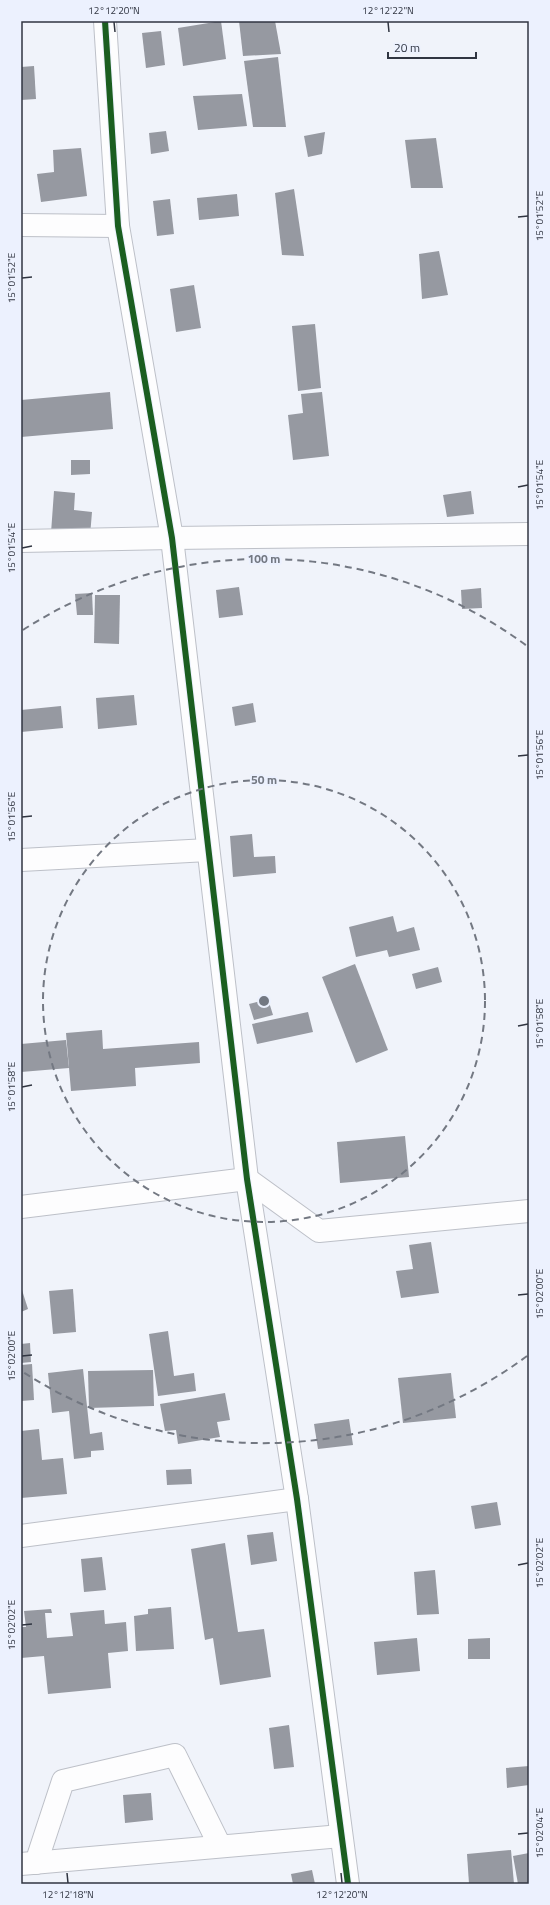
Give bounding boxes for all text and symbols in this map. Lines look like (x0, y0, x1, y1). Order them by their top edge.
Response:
text: 12°12'20"N (88, 3, 140, 18)
text: 12°12'22"N (362, 3, 414, 18)
scale bar (388, 34, 476, 60)
text: 20 m (394, 38, 420, 57)
text: 15°01'52"E (532, 190, 547, 241)
text: 15°01'52"E (4, 252, 19, 303)
text: 15°01'54"E (532, 459, 547, 510)
text: 15°01'54"E (4, 522, 19, 573)
text: 100 m (248, 549, 280, 568)
text: 15°01'56"E (532, 729, 547, 780)
text: 50 m (251, 770, 277, 789)
text: 15°01'56"E (4, 791, 19, 842)
centre of rings (257, 994, 271, 1008)
text: 15°01'58"E (532, 998, 547, 1049)
text: 15°01'58"E (4, 1061, 19, 1112)
text: 15°02'00"E (532, 1268, 547, 1319)
text: 15°02'00"E (4, 1330, 19, 1381)
text: 15°02'02"E (532, 1537, 547, 1588)
text: 15°02'02"E (4, 1599, 19, 1650)
text: 15°02'04"E (532, 1807, 547, 1858)
text: 12°12'18"N (42, 1887, 94, 1902)
text: 12°12'20"N (316, 1887, 368, 1902)

